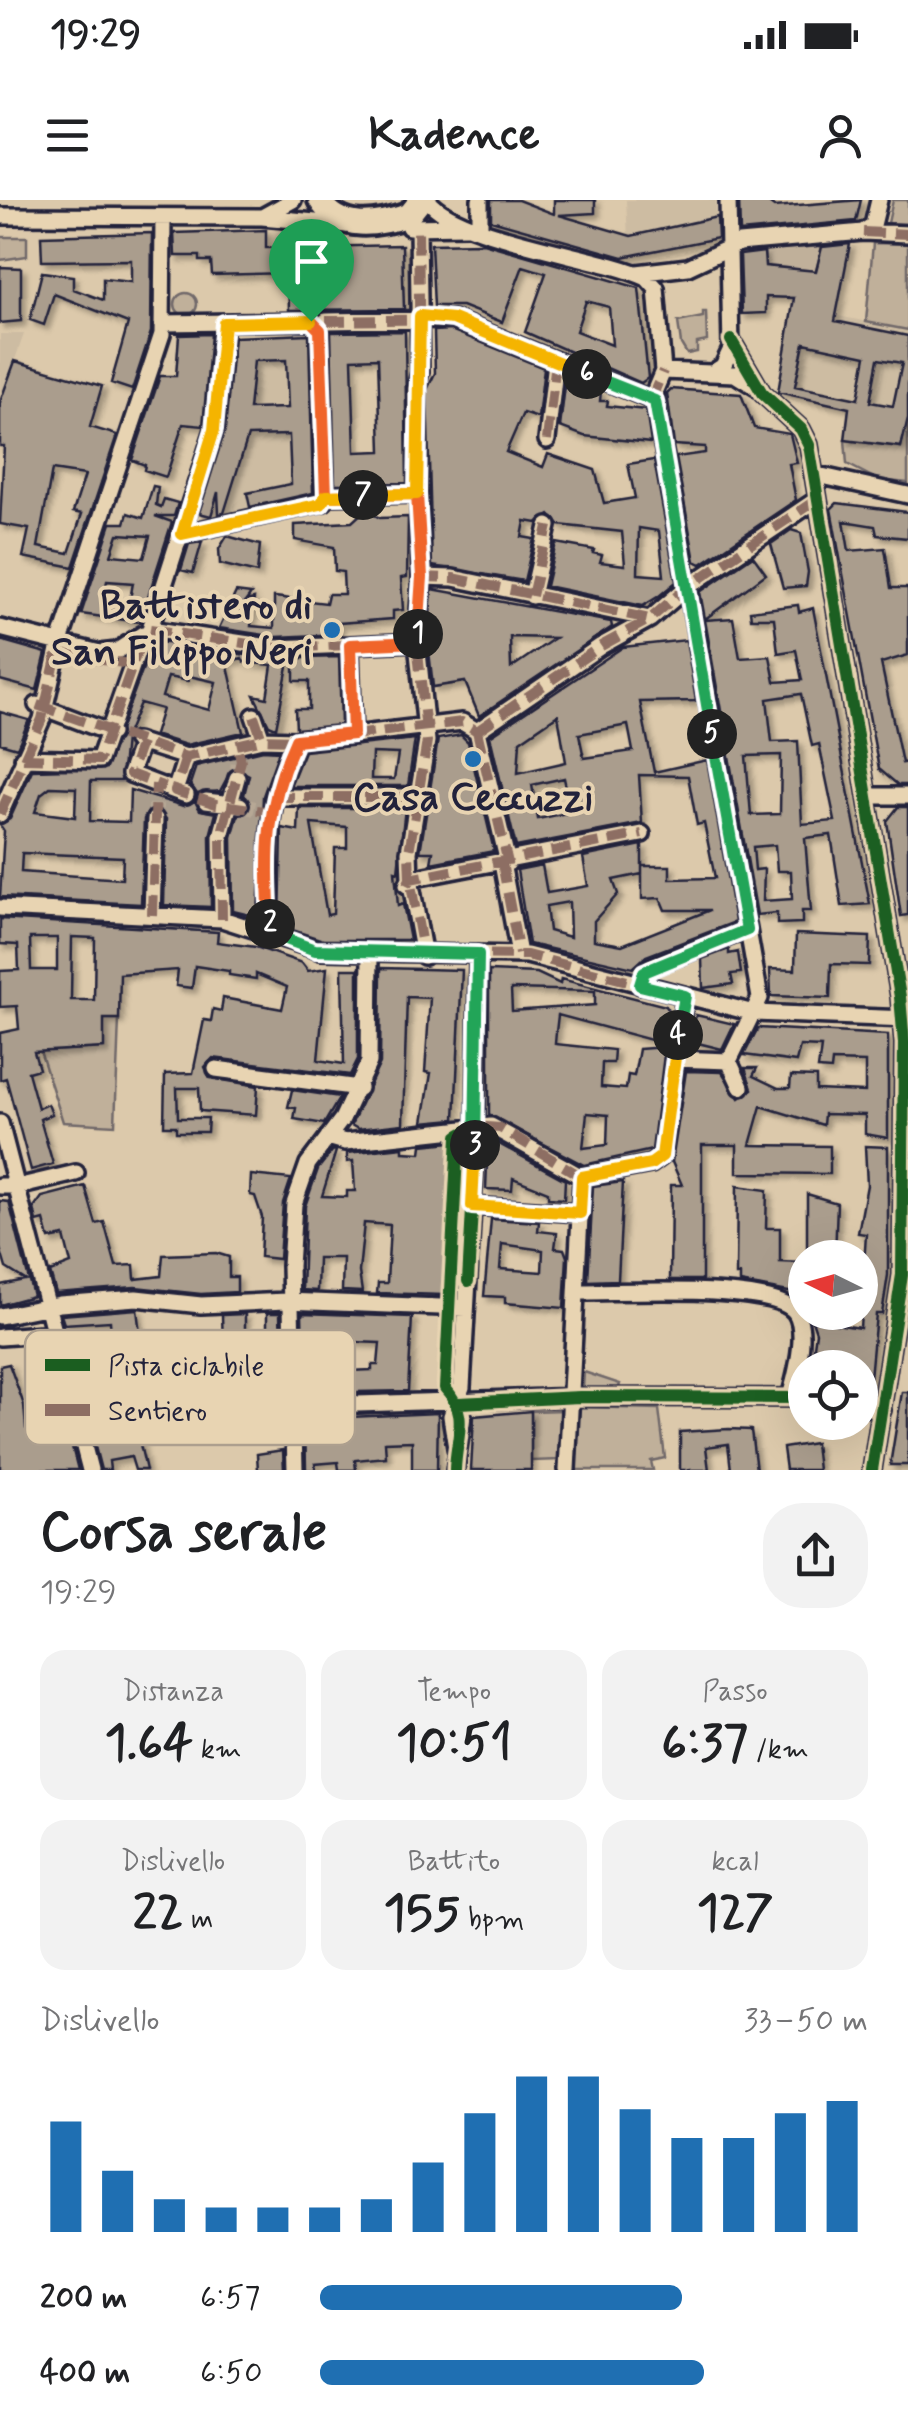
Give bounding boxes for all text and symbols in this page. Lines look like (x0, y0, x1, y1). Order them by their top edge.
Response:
text: 19:29 (50, 11, 141, 60)
text: Kadence (368, 106, 540, 165)
icon: menu (40, 108, 95, 163)
icon: person (813, 108, 868, 163)
pin (269, 219, 354, 322)
icon: arrive (284, 234, 339, 289)
pin: 6 (562, 349, 612, 399)
text: 6 (580, 355, 594, 392)
pin: 7 (338, 470, 388, 520)
text: 7 (355, 476, 372, 513)
place label: Battistero di San Filippo Neri (51, 581, 312, 679)
pin: 1 (393, 609, 443, 659)
text: 1 (412, 615, 424, 652)
marker: Battistero di San Filippo Neri (321, 619, 343, 641)
pin: 5 (687, 709, 737, 759)
text: 5 (704, 715, 720, 752)
marker: Casa Ceccuzzi (462, 748, 484, 770)
place label: Casa Ceccuzzi (353, 773, 593, 825)
pin: 2 (245, 899, 295, 949)
text: 2 (263, 905, 277, 942)
pin: 4 (653, 1010, 703, 1060)
text: 4 (670, 1016, 686, 1053)
pin: 3 (450, 1120, 500, 1170)
text: 3 (469, 1126, 481, 1163)
north arrow (788, 1240, 878, 1330)
map controls (788, 1240, 878, 1440)
legend (25, 1330, 355, 1445)
text: Pista ciclabile (108, 1349, 264, 1386)
button: locate (788, 1350, 878, 1440)
text: Sentiero (108, 1394, 207, 1431)
text: Corsa serale (40, 1498, 327, 1570)
button: share (763, 1503, 868, 1608)
text: 19:29 (40, 1572, 117, 1614)
text: Distanza (122, 1674, 224, 1711)
text: Tempo (417, 1674, 491, 1711)
text: Passo (702, 1674, 768, 1711)
text: 1.64 (104, 1711, 193, 1777)
text: 10:51 (396, 1711, 512, 1777)
text: 6:37 (661, 1711, 748, 1777)
text: km (193, 1732, 242, 1769)
text: /km (748, 1732, 809, 1769)
text: Dislivello (121, 1844, 225, 1881)
text: Battito (408, 1844, 500, 1881)
text: kcal (711, 1844, 759, 1881)
text: 22 (133, 1881, 184, 1947)
text: 155 (384, 1881, 460, 1947)
text: 127 (697, 1881, 773, 1947)
text: m (184, 1902, 213, 1939)
text: bpm (460, 1902, 524, 1939)
text: Dislivello (40, 2000, 159, 2042)
text: 33–50 m (744, 2000, 868, 2042)
text: 200 m (40, 2277, 127, 2319)
text: 6:57 (200, 2277, 260, 2319)
text: 400 m (40, 2352, 130, 2394)
text: 6:50 (200, 2352, 262, 2394)

